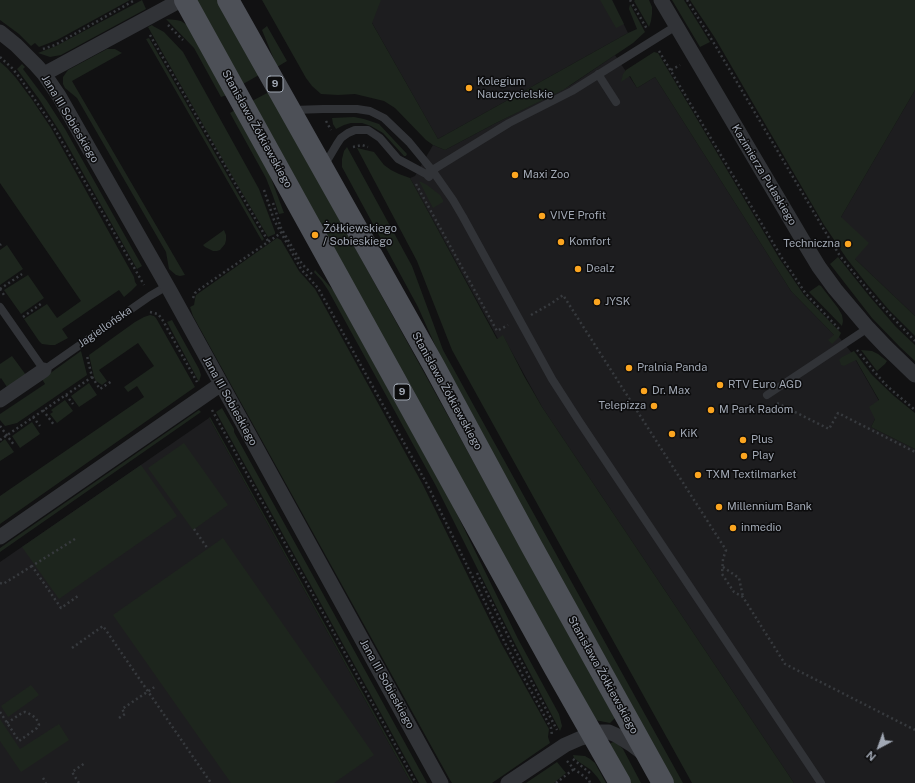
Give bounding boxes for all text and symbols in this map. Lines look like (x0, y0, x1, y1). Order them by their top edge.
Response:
street label: Stanisława Żółkiewskiego (219, 68, 295, 190)
street label: Jana III Sobieskiego (39, 73, 101, 165)
place label: Kolegium Nauczycielskie (477, 75, 553, 101)
road number: 9 (267, 76, 283, 92)
marker: Kolegium Nauczycielskie (464, 83, 474, 93)
street label: Kazimierza Pułaskiego (729, 122, 799, 228)
place label: Maxi Zoo (523, 168, 570, 182)
marker: Maxi Zoo (510, 170, 520, 180)
place label: VIVE Profit (550, 209, 606, 223)
marker: VIVE Profit (537, 211, 547, 221)
place label: Żółkiewskiego / Sobieskiego (323, 222, 397, 248)
marker: Żółkiewskiego / Sobieskiego (310, 230, 320, 240)
place label: Komfort (569, 235, 611, 249)
marker: Komfort (556, 237, 566, 247)
place label: Techniczna (783, 237, 840, 251)
marker: Techniczna (843, 239, 853, 249)
place label: Dealz (586, 262, 615, 276)
marker: Dealz (573, 264, 583, 274)
place label: JYSK (605, 295, 630, 309)
marker: JYSK (592, 297, 602, 307)
street label: Jagiellońska (76, 304, 134, 350)
street label: Stanisława Żółkiewskiego (409, 330, 485, 452)
street label: Jana III Sobieskiego (200, 354, 260, 448)
place label: Pralnia Panda (637, 361, 707, 375)
marker: Pralnia Panda (624, 363, 634, 373)
place label: RTV Euro AGD (728, 378, 802, 392)
marker: RTV Euro AGD (715, 380, 725, 390)
road number: 9 (394, 384, 410, 400)
place label: Dr. Max (652, 384, 690, 398)
marker: Dr. Max (639, 386, 649, 396)
place label: Telepizza (599, 399, 646, 413)
marker: Telepizza (649, 401, 659, 411)
place label: M Park Radom (719, 403, 793, 417)
marker: M Park Radom (706, 405, 716, 415)
place label: KiK (680, 427, 698, 441)
marker: KiK (667, 429, 677, 439)
place label: Plus (751, 433, 773, 447)
marker: Plus (738, 435, 748, 445)
place label: Play (752, 449, 774, 463)
marker: Play (739, 451, 749, 461)
place label: TXM Textilmarket (706, 468, 797, 482)
marker: TXM Textilmarket (693, 470, 703, 480)
place label: Millennium Bank (727, 500, 812, 514)
marker: Millennium Bank (714, 502, 724, 512)
place label: inmedio (741, 521, 781, 535)
marker: inmedio (728, 523, 738, 533)
street label: Stanisława Żółkiewskiego (565, 614, 641, 736)
street label: Jana III Sobieskiego (357, 637, 417, 731)
north arrow (859, 727, 899, 767)
text: N (864, 749, 878, 763)

